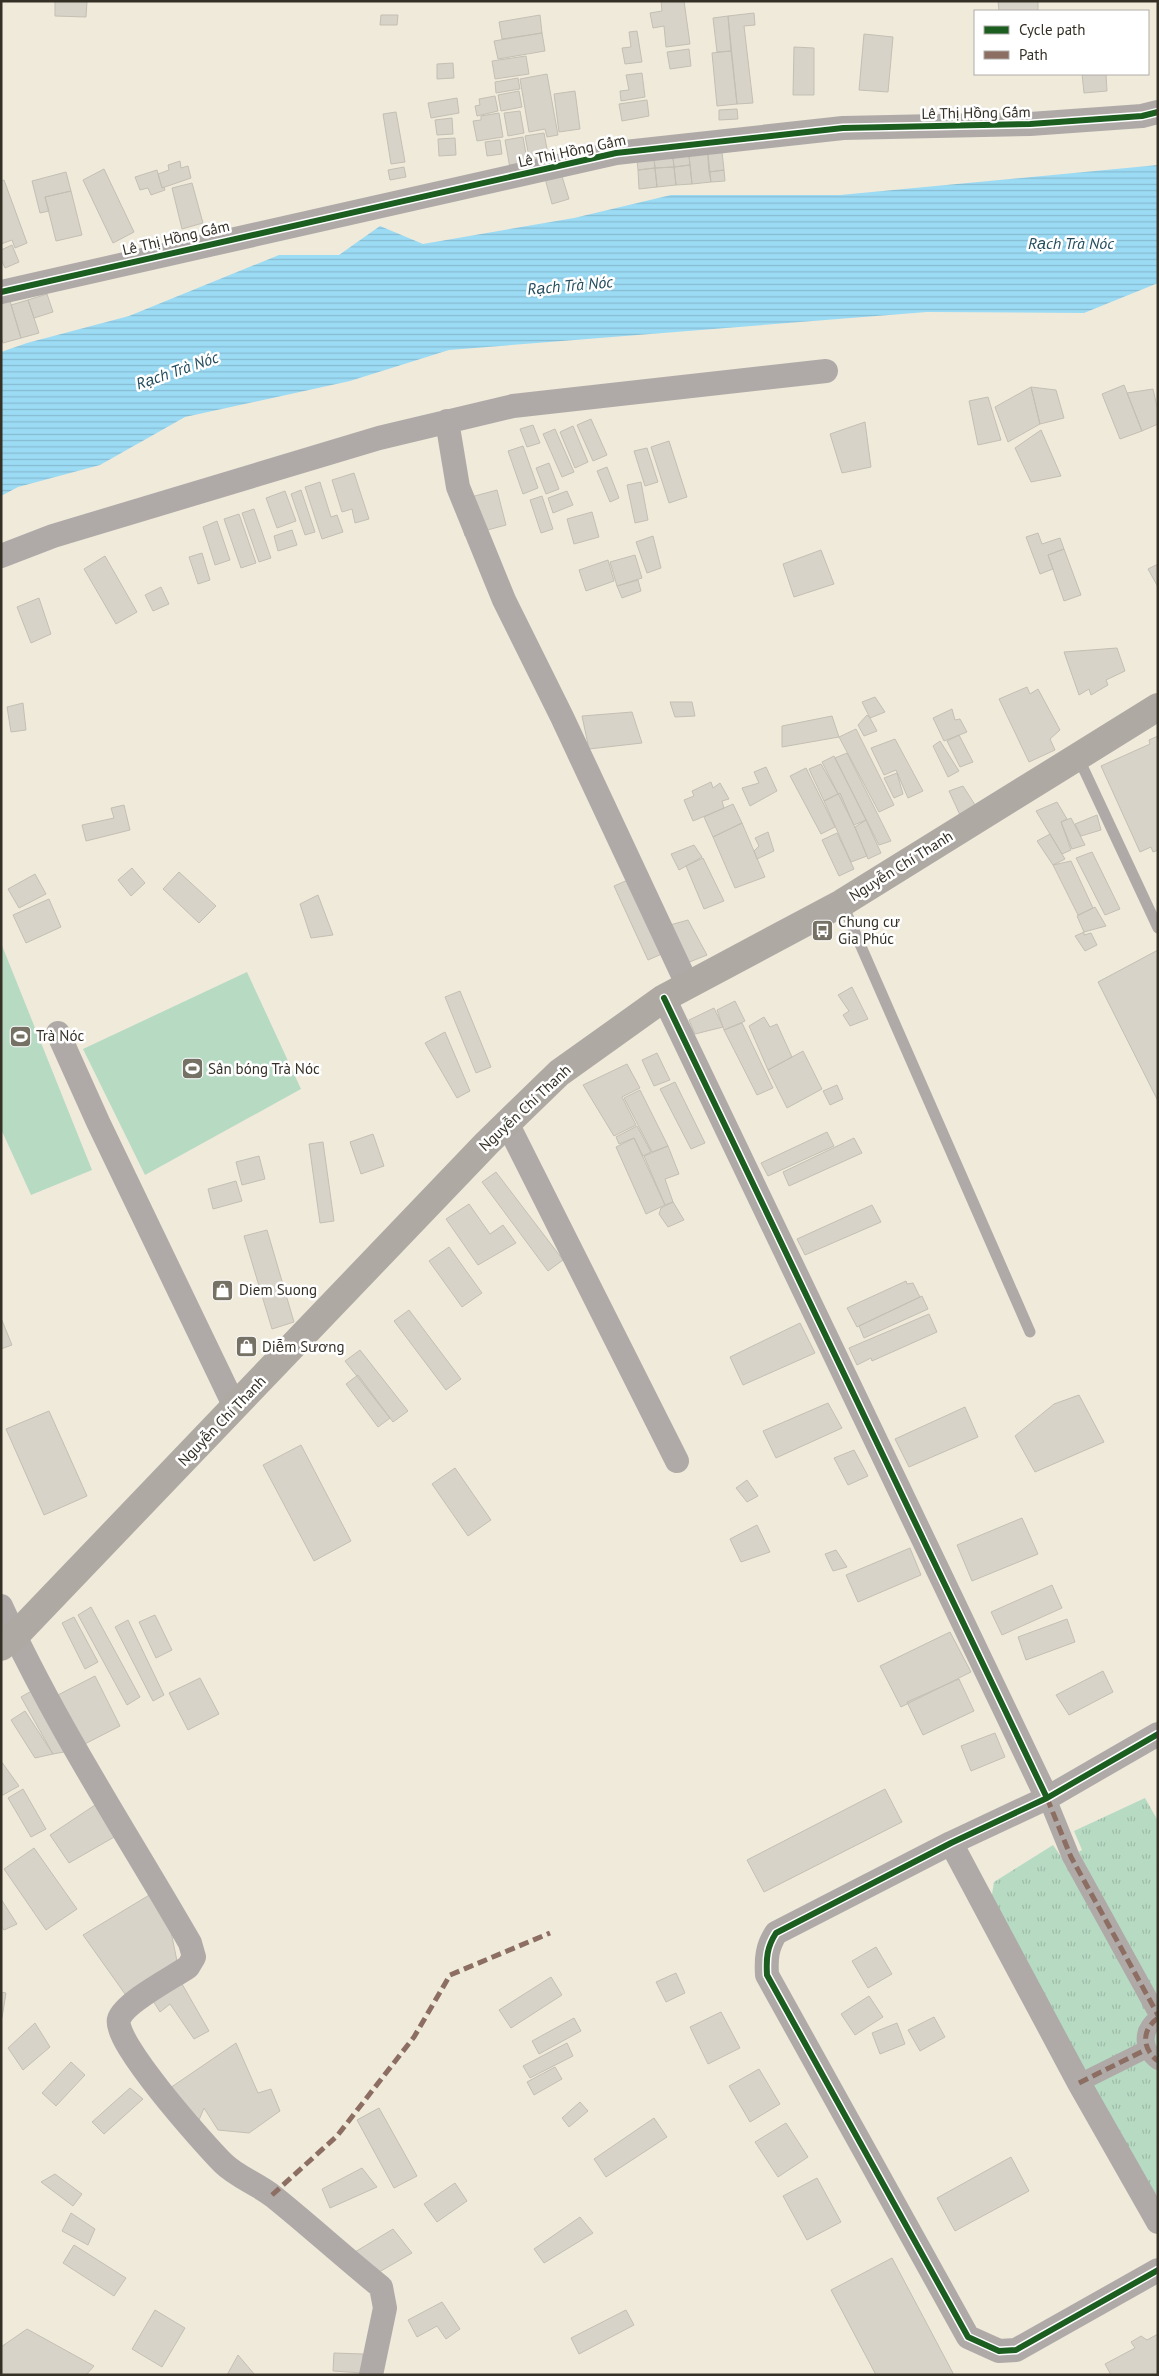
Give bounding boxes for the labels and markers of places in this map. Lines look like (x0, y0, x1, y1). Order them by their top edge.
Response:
place label: Chung cư Gia Phúc (838, 912, 900, 948)
bus stop icon: Chung cư Gia Phúc (810, 919, 834, 943)
sports icon: Trà Nóc (8, 1024, 32, 1048)
place label: Trà Nóc (36, 1026, 84, 1045)
sports icon: Sân bóng Trà Nóc (180, 1057, 204, 1081)
place label: Sân bóng Trà Nóc (208, 1059, 320, 1078)
shop icon: Diem Suong (211, 1278, 235, 1302)
place label: Diem Suong (239, 1280, 317, 1299)
shop icon: Diễm Sương (234, 1335, 258, 1359)
place label: Diễm Sương (262, 1337, 344, 1356)

